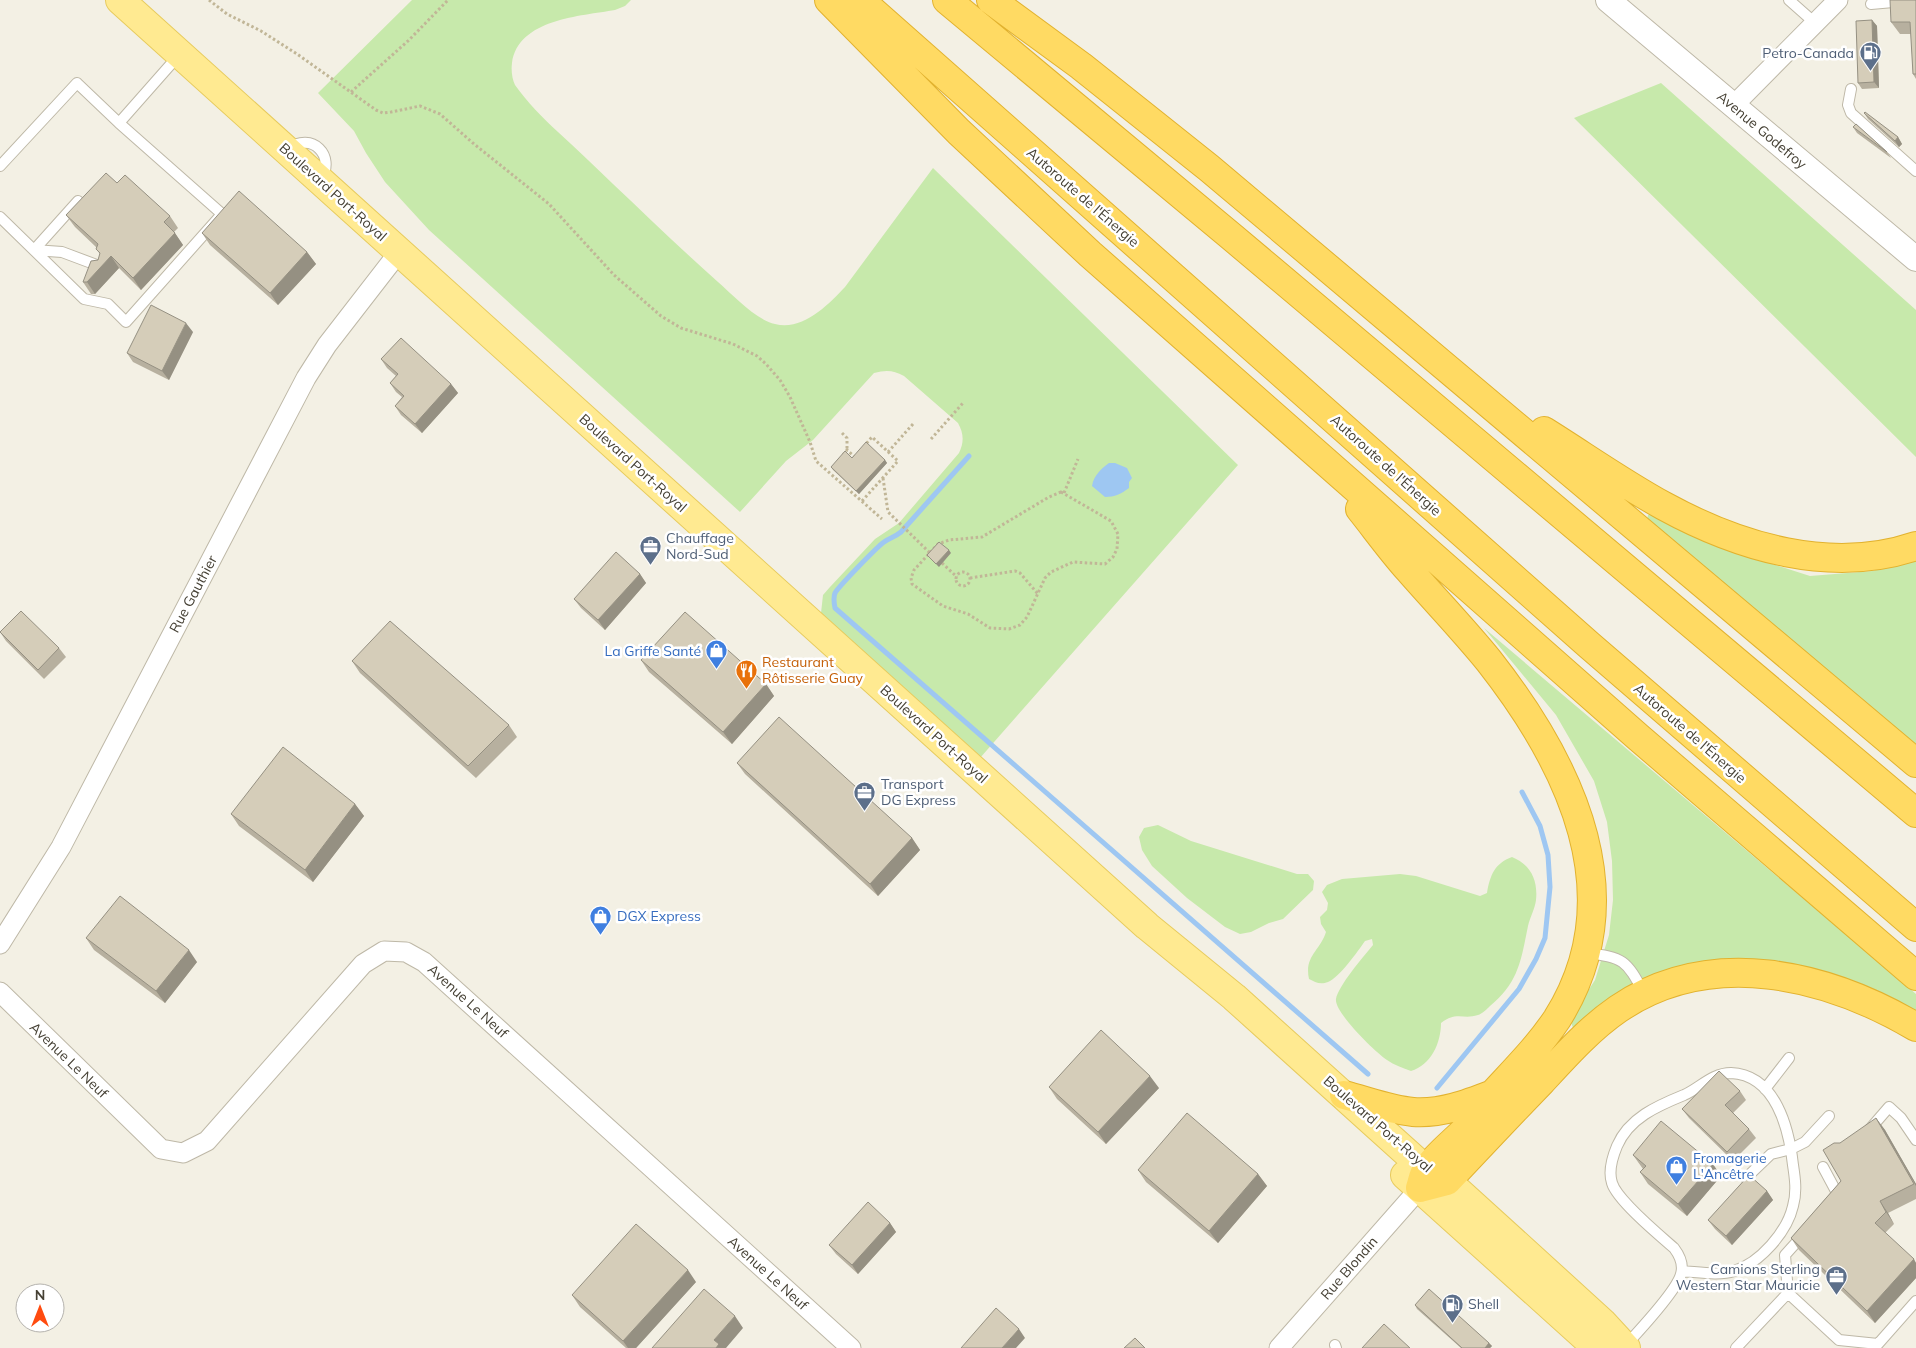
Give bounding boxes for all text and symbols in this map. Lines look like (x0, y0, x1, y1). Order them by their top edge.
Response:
fuel station icon: Petro-Canada (1858, 41, 1882, 72)
place label: Petro-Canada (1762, 44, 1854, 62)
street label: Avenue Godefroy (1713, 87, 1811, 173)
street label: Boulevard Port-Royal (275, 139, 391, 245)
street label: Autoroute de l'Énergie (1023, 143, 1143, 251)
street label: Boulevard Port-Royal (575, 410, 691, 516)
street label: Autoroute de l'Énergie (1327, 411, 1445, 519)
place label: Chauffage Nord-Sud (666, 529, 734, 563)
office icon: Chauffage Nord-Sud (638, 534, 662, 565)
street label: Rue Gauthier (165, 551, 221, 636)
shop icon: La Griffe Santé (705, 639, 729, 670)
place label: La Griffe Santé (605, 642, 701, 660)
place label: Restaurant Rôtisserie Guay (762, 653, 864, 687)
restaurant icon: Restaurant Rôtisserie Guay (734, 658, 758, 689)
street label: Autoroute de l'Énergie (1630, 679, 1750, 787)
street label: Boulevard Port-Royal (876, 681, 992, 787)
place label: Transport DG Express (881, 775, 956, 809)
office icon: Transport DG Express (853, 780, 877, 811)
shop icon: DGX Express (589, 904, 613, 935)
place label: DGX Express (617, 907, 701, 925)
street label: Avenue Le Neuf (424, 960, 512, 1042)
street label: Avenue Le Neuf (26, 1018, 112, 1102)
street label: Boulevard Port-Royal (1320, 1072, 1436, 1176)
place label: Fromagerie L'Ancêtre (1693, 1149, 1767, 1183)
shop icon: Fromagerie L'Ancêtre (1665, 1154, 1689, 1185)
street label: Avenue Le Neuf (724, 1232, 812, 1314)
street label: Rue Blondin (1317, 1233, 1381, 1303)
place label: Camions Sterling Western Star Mauricie (1676, 1260, 1820, 1294)
office icon: Camions Sterling Western Star Mauricie (1824, 1265, 1848, 1296)
north arrow (15, 1283, 65, 1333)
text: N (35, 1286, 45, 1304)
fuel station icon: Shell (1440, 1292, 1464, 1323)
place label: Shell (1468, 1295, 1499, 1313)

